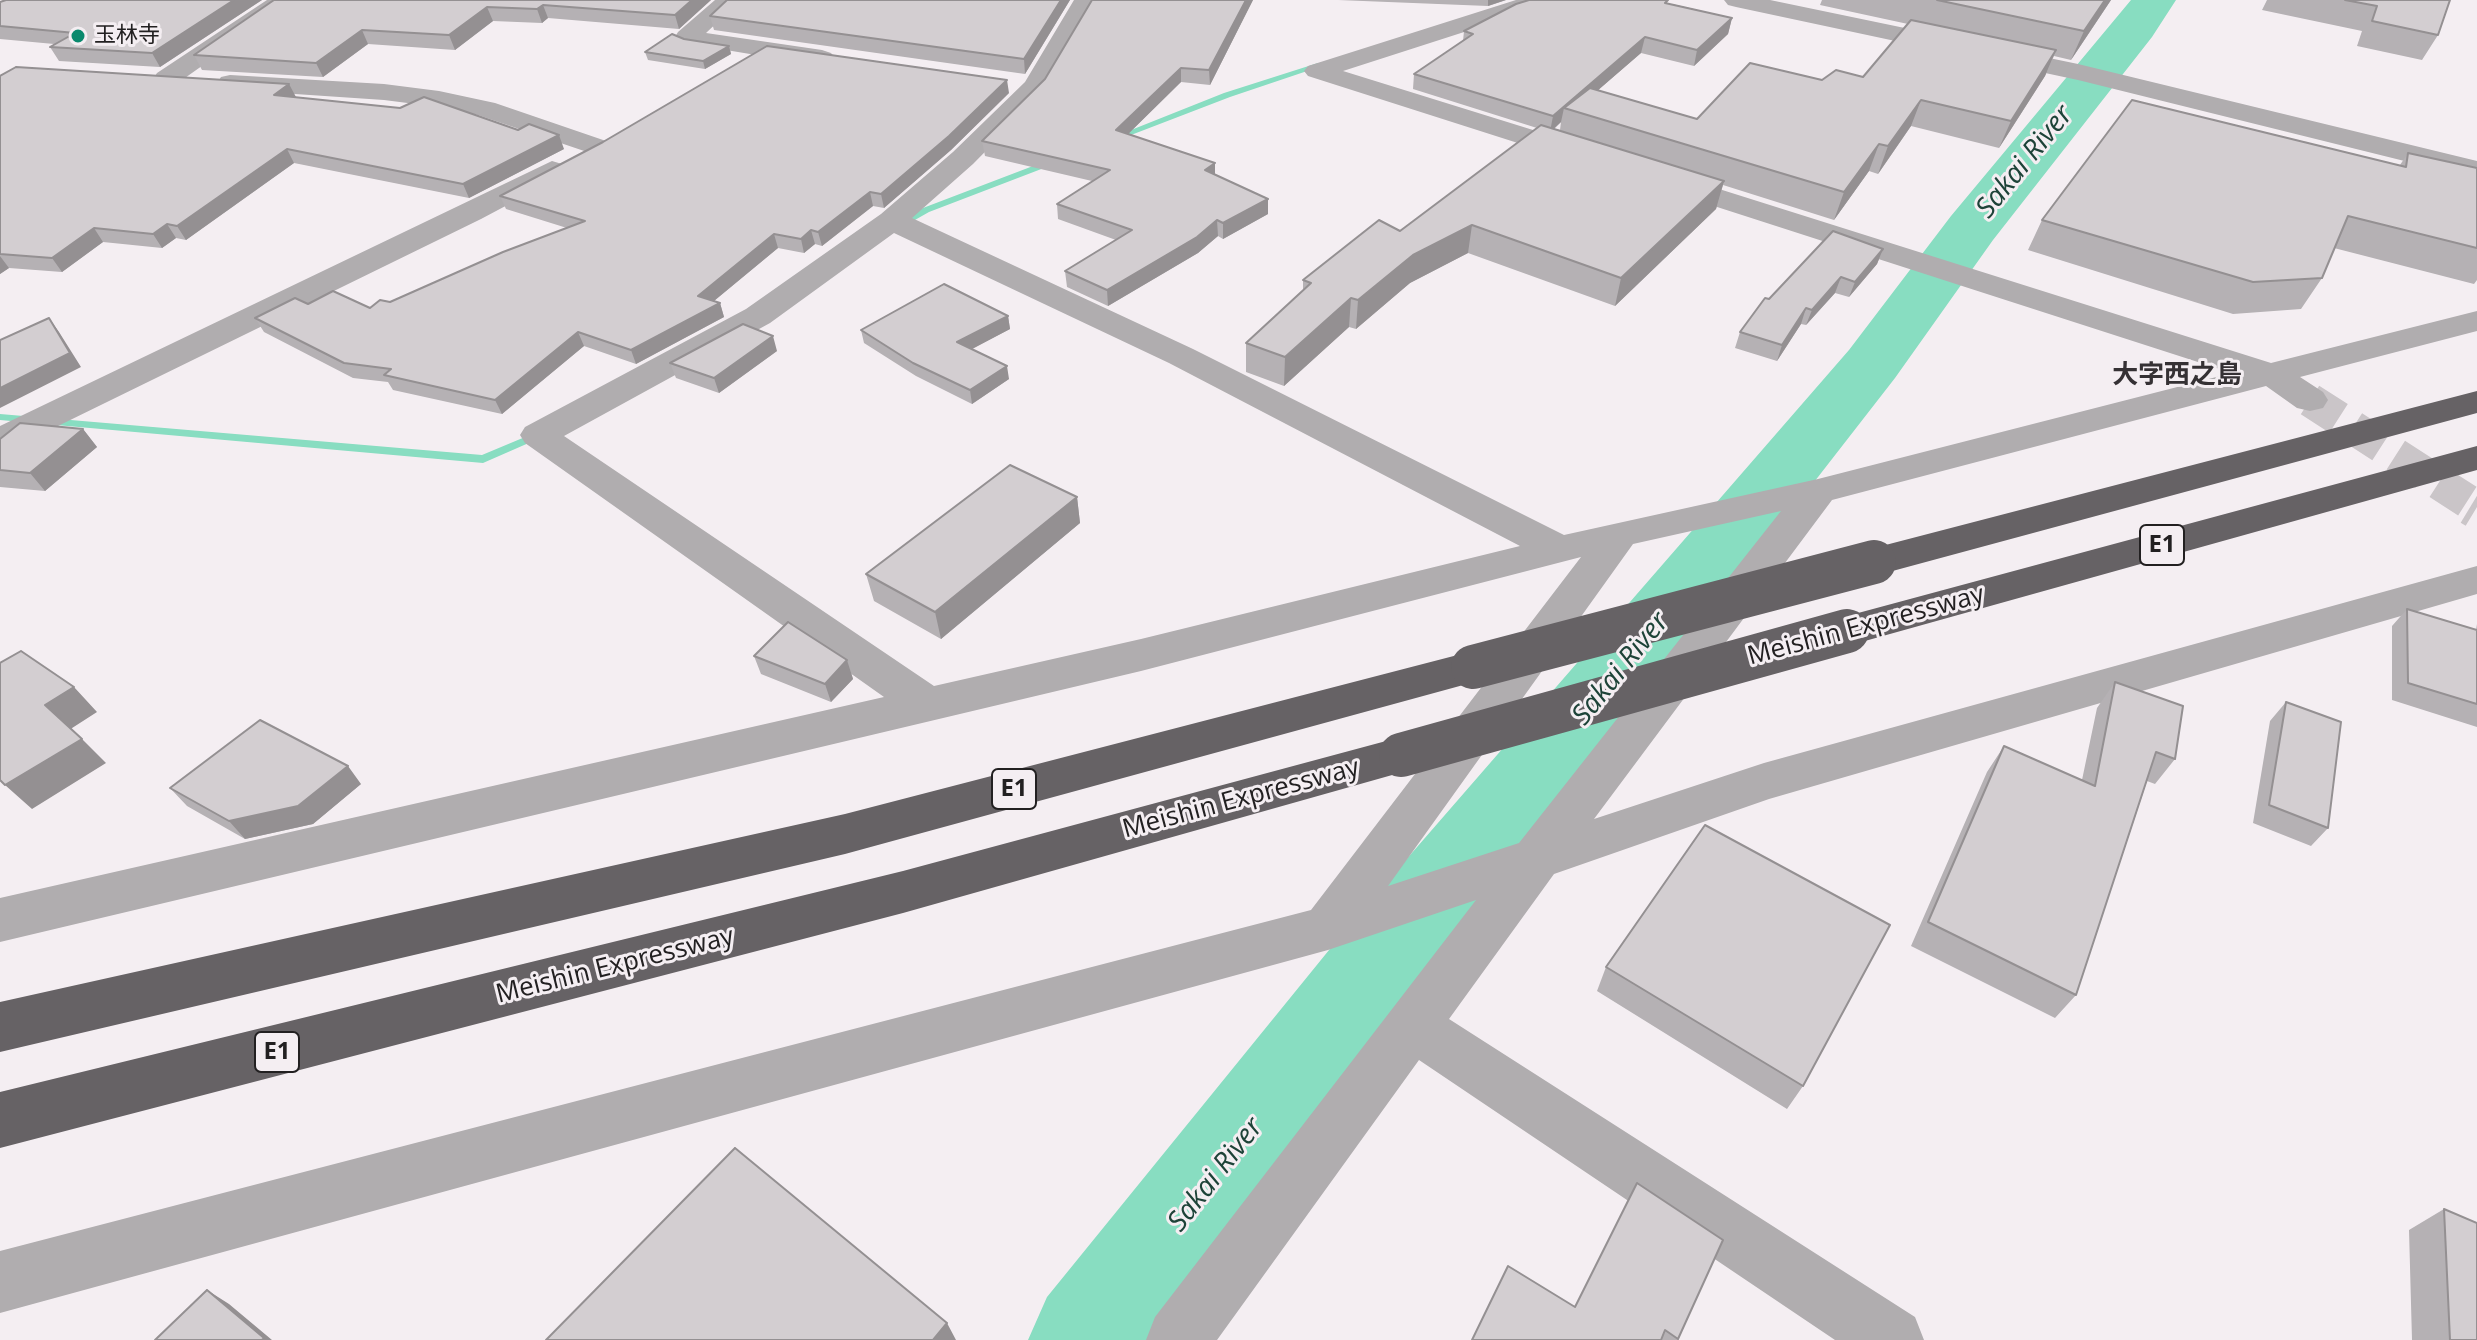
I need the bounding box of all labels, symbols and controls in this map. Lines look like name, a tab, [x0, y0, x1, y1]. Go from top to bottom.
place label: 玉林寺	[94, 23, 160, 49]
marker: 玉林寺	[69, 27, 87, 45]
water label: Sakai River	[1970, 99, 2080, 225]
district label: 大字西之島	[2112, 360, 2242, 392]
road number: E1	[2140, 525, 2184, 565]
street label: Meishin Expressway	[1744, 579, 1988, 673]
water label: Sakai River	[1566, 606, 1676, 732]
street label: Meishin Expressway	[1119, 752, 1363, 846]
road number: E1	[992, 769, 1036, 809]
street label: Meishin Expressway	[493, 921, 737, 1011]
road number: E1	[255, 1032, 299, 1072]
water label: Sakai River	[1161, 1112, 1271, 1238]

